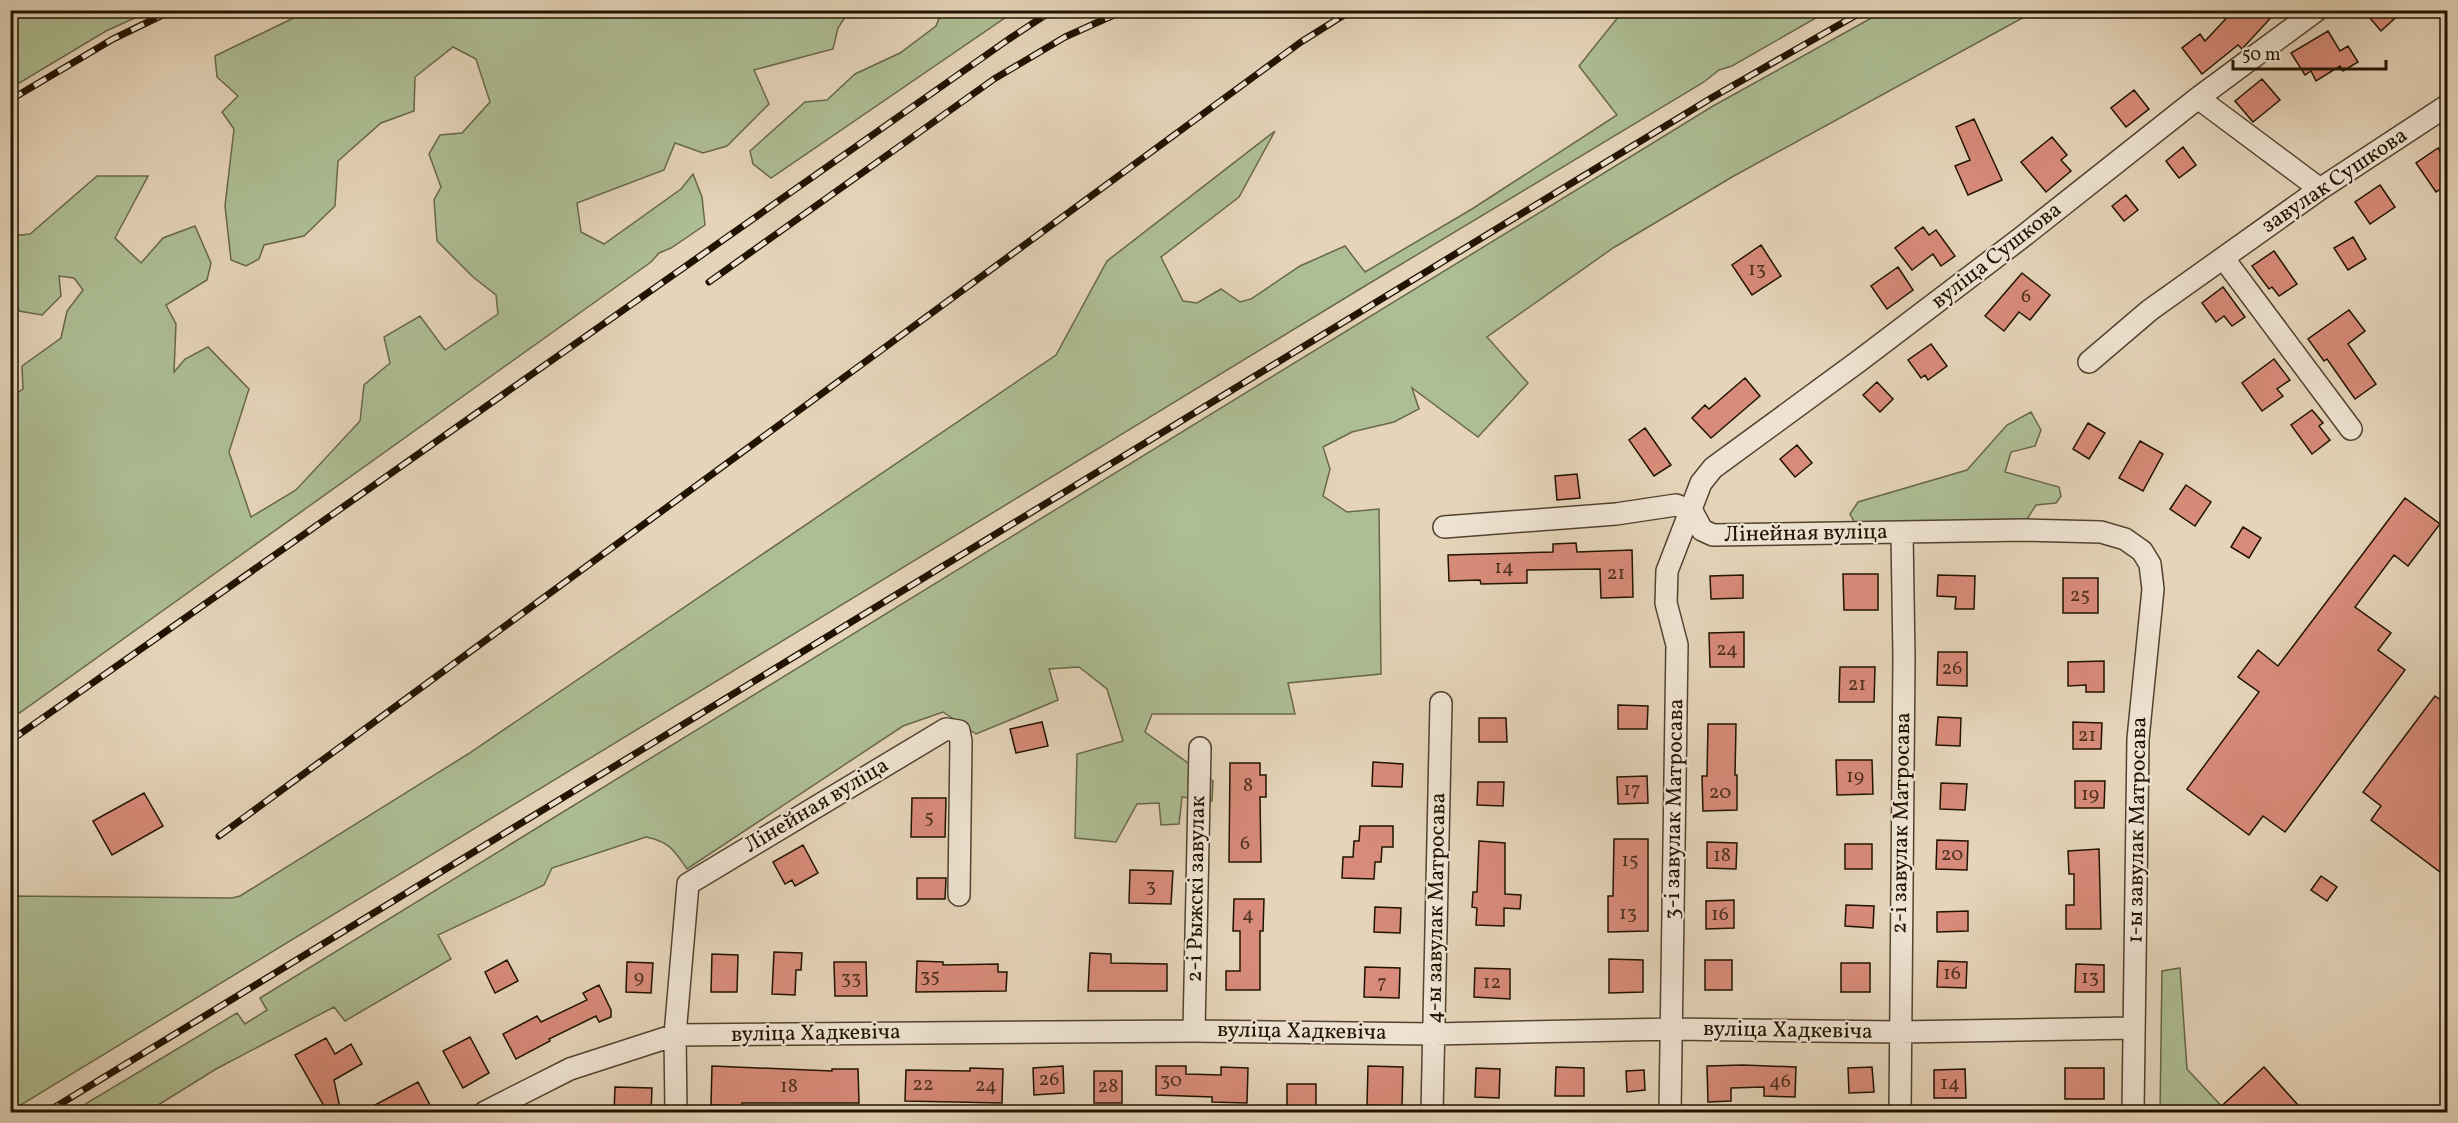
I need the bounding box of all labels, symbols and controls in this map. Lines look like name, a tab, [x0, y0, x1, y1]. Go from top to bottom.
scale bar	[2233, 33, 2386, 71]
text: 50 m	[2242, 43, 2281, 68]
street label: завулак Сушкова	[2256, 121, 2414, 241]
street label: вуліца Сушкова	[1925, 195, 2069, 317]
house number: 13	[1748, 256, 1766, 284]
house number: 6	[2021, 283, 2031, 311]
street label: Лінейная вуліца	[1724, 517, 1888, 551]
house number: 14	[1494, 554, 1514, 582]
house number: 21	[1607, 560, 1625, 588]
house number: 25	[2070, 582, 2090, 610]
house number: 24	[1716, 636, 1738, 664]
house number: 26	[1942, 655, 1962, 683]
house number: 21	[1848, 671, 1866, 699]
street label: 3-і завулак Матросава	[1658, 698, 1692, 920]
street label: 2-і завулак Матросава	[1885, 712, 1919, 934]
street label: 1-ы завулак Матросава	[2121, 716, 2155, 944]
house number: 21	[2078, 722, 2096, 750]
street label: Лінейная вуліца	[739, 751, 895, 861]
house number: 19	[1846, 763, 1864, 791]
house number: 8	[1243, 772, 1253, 800]
house number: 17	[1623, 776, 1641, 804]
house number: 20	[1709, 779, 1731, 807]
house number: 19	[2081, 781, 2099, 809]
street label: 4-ы завулак Матросава	[1419, 792, 1455, 1024]
street label: 2-і Рыжскі завулак	[1180, 795, 1214, 983]
house number: 5	[924, 804, 934, 832]
house number: 6	[1240, 830, 1250, 858]
house number: 20	[1941, 841, 1963, 869]
house number: 18	[1713, 842, 1731, 870]
house number: 15	[1621, 847, 1639, 875]
house number: 3	[1146, 873, 1156, 901]
house number: 13	[1619, 900, 1637, 928]
house number: 4	[1242, 901, 1254, 929]
house number: 16	[1711, 901, 1729, 929]
house number: 16	[1943, 960, 1961, 988]
house number: 35	[920, 963, 940, 991]
house number: 9	[634, 964, 644, 992]
house number: 13	[2081, 964, 2099, 992]
house number: 33	[841, 965, 861, 993]
house number: 7	[1377, 969, 1387, 997]
house number: 12	[1483, 969, 1501, 997]
street label: вуліца Хадкевіча	[1703, 1014, 1873, 1048]
street label: вуліца Хадкевіча	[1217, 1015, 1387, 1049]
street label: вуліца Хадкевіча	[731, 1017, 901, 1051]
house number: 26	[1039, 1066, 1059, 1094]
house number: 30	[1160, 1067, 1182, 1095]
house number: 46	[1769, 1068, 1791, 1096]
house number: 14	[1940, 1070, 1960, 1098]
house number: 22	[912, 1071, 934, 1099]
house number: 24	[975, 1072, 997, 1100]
house number: 18	[780, 1073, 798, 1101]
house number: 28	[1098, 1073, 1118, 1101]

